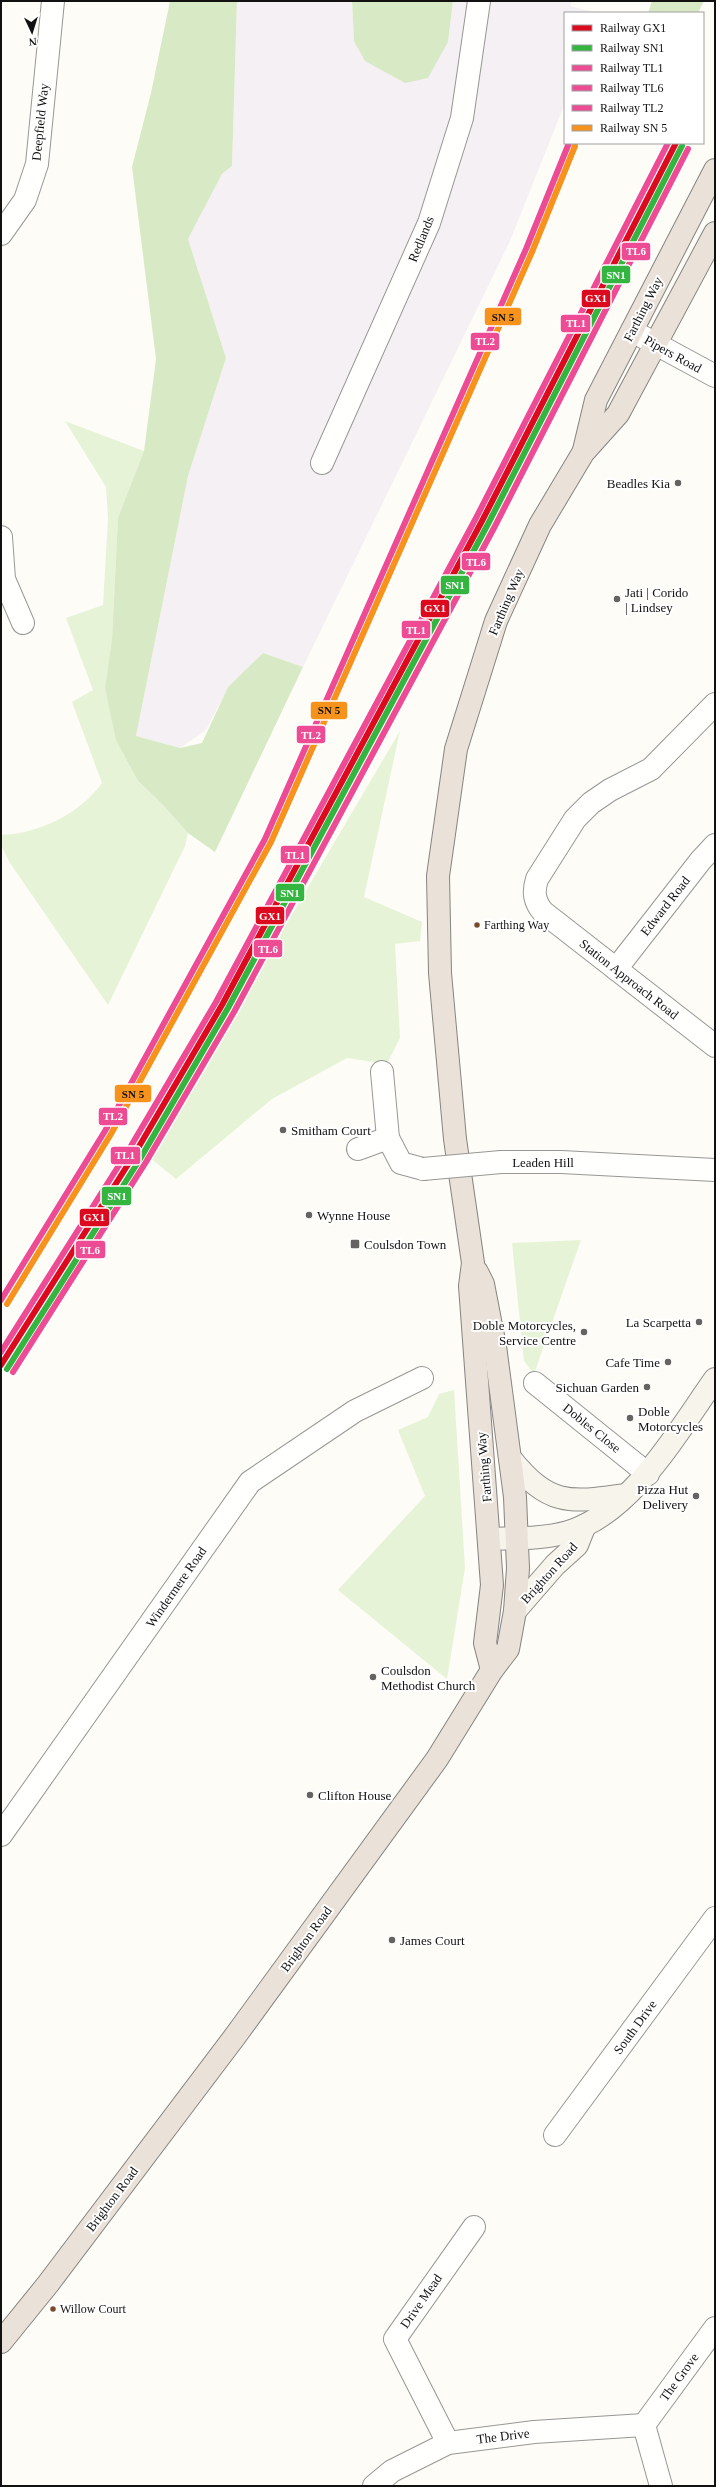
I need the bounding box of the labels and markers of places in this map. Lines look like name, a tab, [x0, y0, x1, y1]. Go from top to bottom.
place label: Beadles Kia	[607, 476, 670, 491]
marker: Beadles Kia	[673, 478, 683, 488]
place label: Jati | Corido | Lindsey	[625, 585, 688, 615]
marker: Jati | Corido | Lindsey	[612, 594, 622, 604]
place label: Farthing Way	[484, 918, 549, 932]
marker: Farthing Way	[472, 920, 482, 930]
place label: Smitham Court	[291, 1123, 371, 1138]
marker: Smitham Court	[278, 1125, 288, 1135]
place label: Wynne House	[317, 1208, 390, 1223]
marker: Wynne House	[304, 1210, 314, 1220]
place label: Coulsdon Town	[364, 1237, 447, 1252]
marker: Coulsdon Town	[349, 1238, 361, 1250]
place label: La Scarpetta	[626, 1315, 691, 1330]
marker: La Scarpetta	[694, 1317, 704, 1327]
place label: Doble Motorcycles, Service Centre	[473, 1318, 576, 1348]
marker: Doble Motorcycles, Service Centre	[579, 1327, 589, 1337]
place label: Cafe Time	[605, 1355, 660, 1370]
marker: Cafe Time	[663, 1357, 673, 1367]
place label: Sichuan Garden	[556, 1380, 639, 1395]
marker: Sichuan Garden	[642, 1382, 652, 1392]
place label: Doble Motorcycles	[638, 1404, 703, 1434]
marker: Doble Motorcycles	[625, 1413, 635, 1423]
place label: Pizza Hut Delivery	[637, 1482, 688, 1512]
marker: Pizza Hut Delivery	[691, 1491, 701, 1501]
place label: Coulsdon Methodist Church	[381, 1663, 476, 1693]
marker: Coulsdon Methodist Church	[368, 1672, 378, 1682]
place label: Clifton House	[318, 1788, 392, 1803]
marker: Clifton House	[305, 1790, 315, 1800]
place label: James Court	[400, 1933, 465, 1948]
marker: James Court	[387, 1935, 397, 1945]
place label: Willow Court	[60, 2302, 127, 2316]
marker: Willow Court	[48, 2304, 58, 2314]

